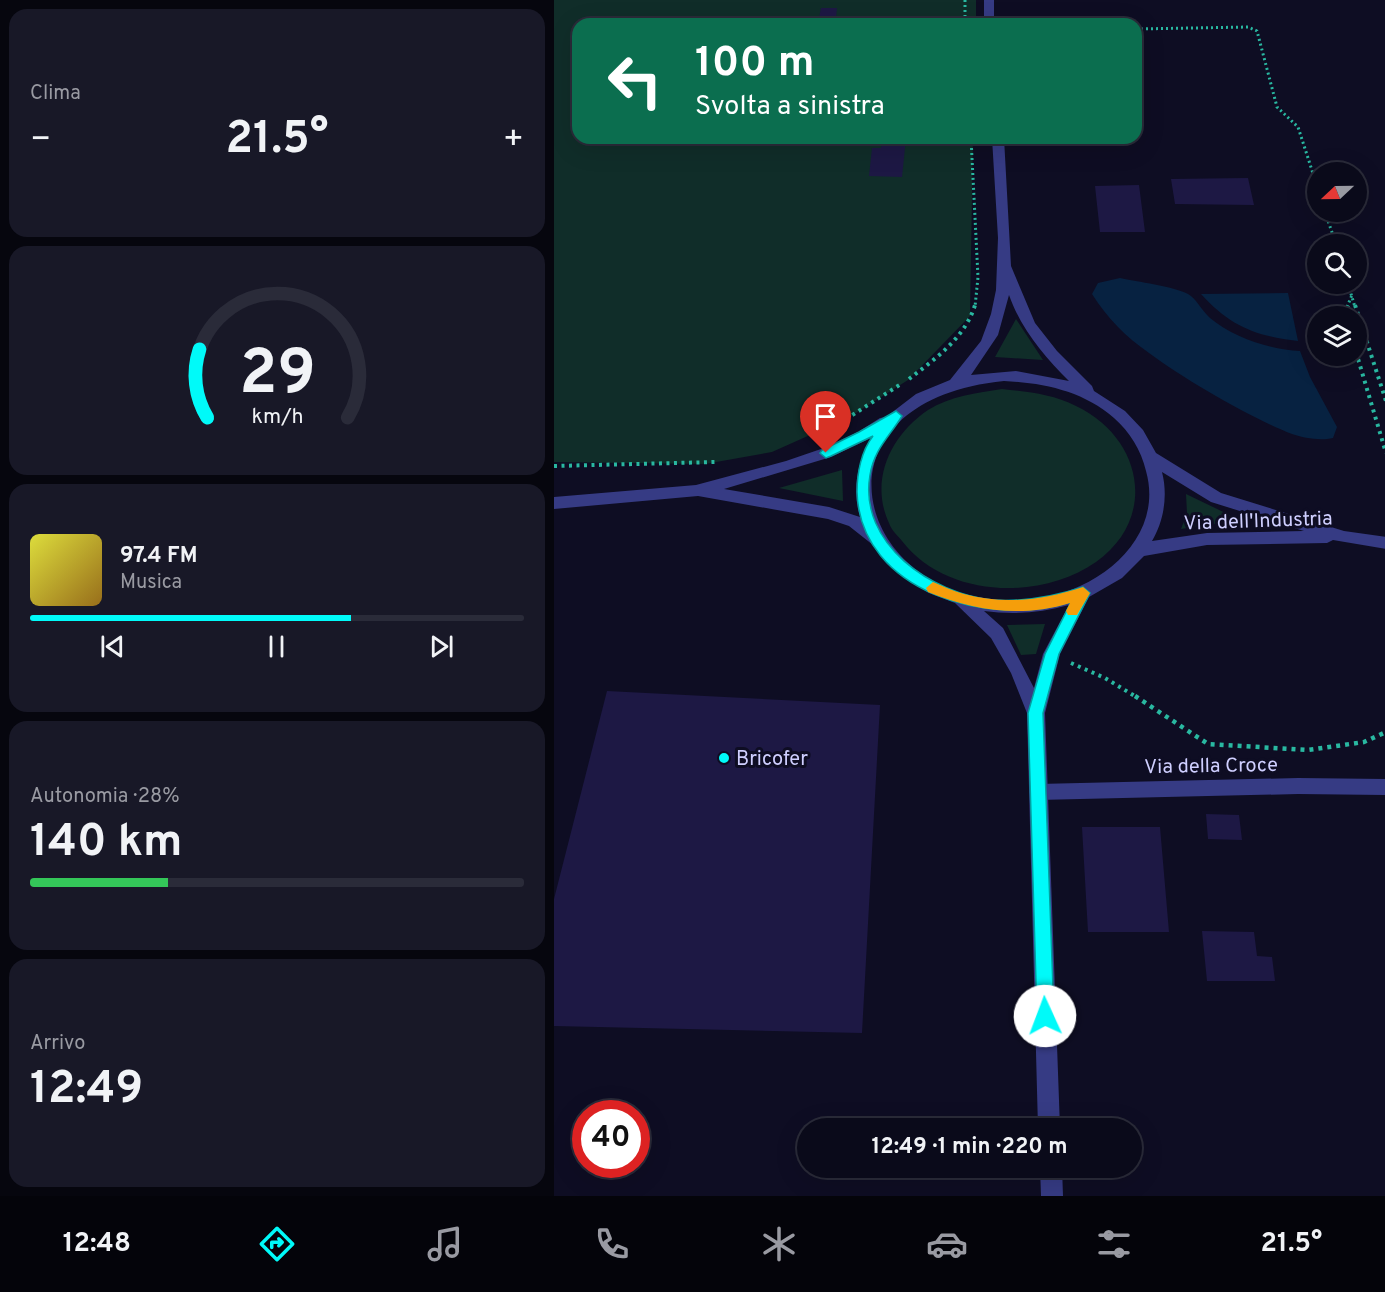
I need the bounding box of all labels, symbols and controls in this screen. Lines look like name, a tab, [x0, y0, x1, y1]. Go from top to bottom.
text: 100 m	[695, 38, 814, 91]
icon: left	[596, 42, 674, 120]
text: Clima	[30, 81, 81, 107]
text: Svolta a sinistra	[695, 90, 885, 124]
text: 21.5°	[226, 112, 328, 169]
text: −	[30, 120, 51, 162]
text: +	[503, 120, 524, 162]
north arrow	[1307, 162, 1367, 222]
map controls	[1307, 162, 1367, 366]
button: search	[1307, 234, 1367, 294]
button: layers	[1307, 306, 1367, 366]
text: 29	[239, 337, 315, 416]
pin	[800, 391, 851, 453]
icon: arrive	[809, 400, 842, 433]
text: km/h	[251, 404, 303, 431]
street label: Via dell'Industria	[1183, 506, 1333, 538]
text: 97.4 FM	[120, 543, 198, 570]
text: Musica	[120, 570, 182, 596]
icon: previous	[96, 630, 129, 663]
icon: pause	[260, 630, 293, 663]
icon: next	[425, 630, 458, 663]
place label: Bricofer	[736, 747, 808, 773]
marker: Bricofer	[717, 751, 731, 765]
street label: Via della Croce	[1144, 753, 1278, 781]
text: Autonomia · 28%	[30, 784, 180, 810]
text: 140 km	[30, 815, 182, 872]
position arrow	[1013, 984, 1077, 1048]
text: Arrivo	[30, 1031, 85, 1057]
text: 12:49	[30, 1062, 143, 1119]
speed limit sign: 40	[572, 1100, 650, 1178]
text: 12:49 · 1 min · 220 m	[871, 1134, 1068, 1161]
icon: directions	[256, 1223, 298, 1265]
icon: music	[424, 1223, 466, 1265]
icon: phone	[591, 1223, 633, 1265]
icon: climate	[758, 1223, 800, 1265]
icon: car	[926, 1223, 968, 1265]
icon: filters	[1093, 1223, 1135, 1265]
text: 12:48	[63, 1227, 131, 1261]
text: 21.5°	[1261, 1227, 1322, 1261]

